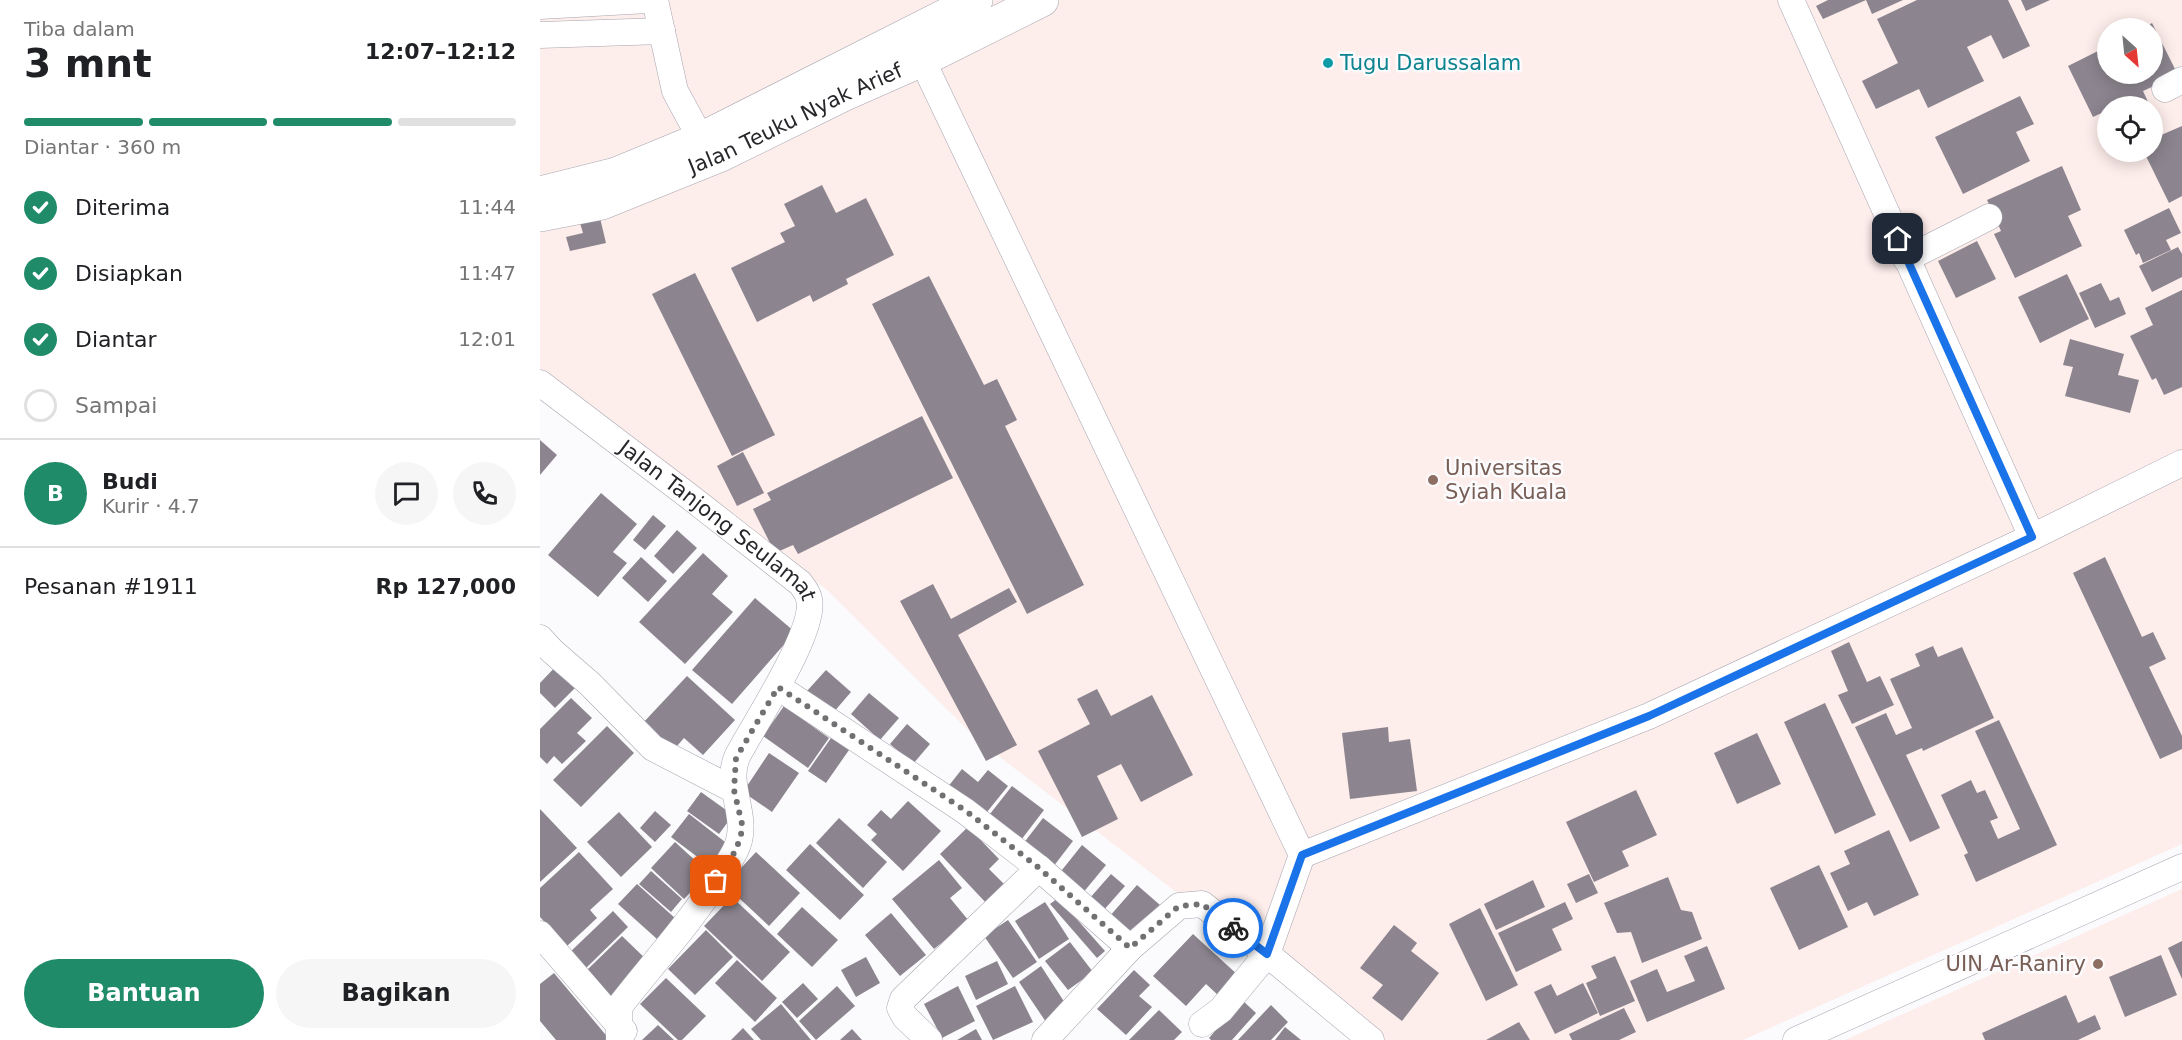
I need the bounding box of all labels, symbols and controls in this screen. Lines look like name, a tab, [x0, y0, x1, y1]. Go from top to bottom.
text: Tiba dalam	[24, 17, 135, 41]
north arrow	[2097, 18, 2163, 84]
map controls	[2097, 18, 2163, 162]
text: 12:07–12:12	[365, 39, 516, 64]
text: 3 mnt	[24, 41, 152, 86]
place label: Tugu Darussalam	[1339, 51, 1521, 75]
marker: Tugu Darussalam	[1321, 56, 1335, 70]
street label: Jalan Teuku Nyak Arief	[683, 58, 906, 180]
button: locate	[2097, 96, 2163, 162]
text: Diantar · 360 m	[24, 135, 181, 159]
icon: check	[24, 191, 57, 224]
text: Diterima	[75, 195, 170, 220]
text: 11:44	[458, 195, 516, 219]
pin	[1872, 213, 1923, 264]
icon: home	[1881, 222, 1914, 255]
icon: check	[24, 257, 57, 290]
text: Disiapkan	[75, 261, 183, 286]
text: 11:47	[458, 261, 516, 285]
icon: check	[24, 323, 57, 356]
text: Diantar	[75, 327, 157, 352]
text: 12:01	[458, 327, 516, 351]
text: Sampai	[75, 393, 157, 418]
street label: Jalan Tanjong Seulamat	[613, 434, 821, 604]
place label: Universitas Syiah Kuala	[1445, 456, 1567, 504]
button: chat	[375, 462, 438, 525]
button: phone	[453, 462, 516, 525]
text: Budi	[102, 469, 158, 494]
marker: Universitas Syiah Kuala	[1426, 473, 1440, 487]
text: B	[47, 481, 64, 506]
text: Kurir · 4.7	[102, 494, 200, 518]
text: Pesanan #1911	[24, 574, 198, 599]
text: Rp 127,000	[375, 574, 516, 599]
pin	[690, 855, 741, 906]
icon: bag	[699, 864, 732, 897]
courier	[1203, 898, 1263, 958]
icon: bike	[1217, 912, 1250, 945]
place label: UIN Ar-Raniry	[1946, 952, 2086, 976]
marker: UIN Ar-Raniry	[2091, 957, 2105, 971]
button: Bantuan	[24, 959, 264, 1028]
button: Bagikan	[276, 959, 516, 1028]

